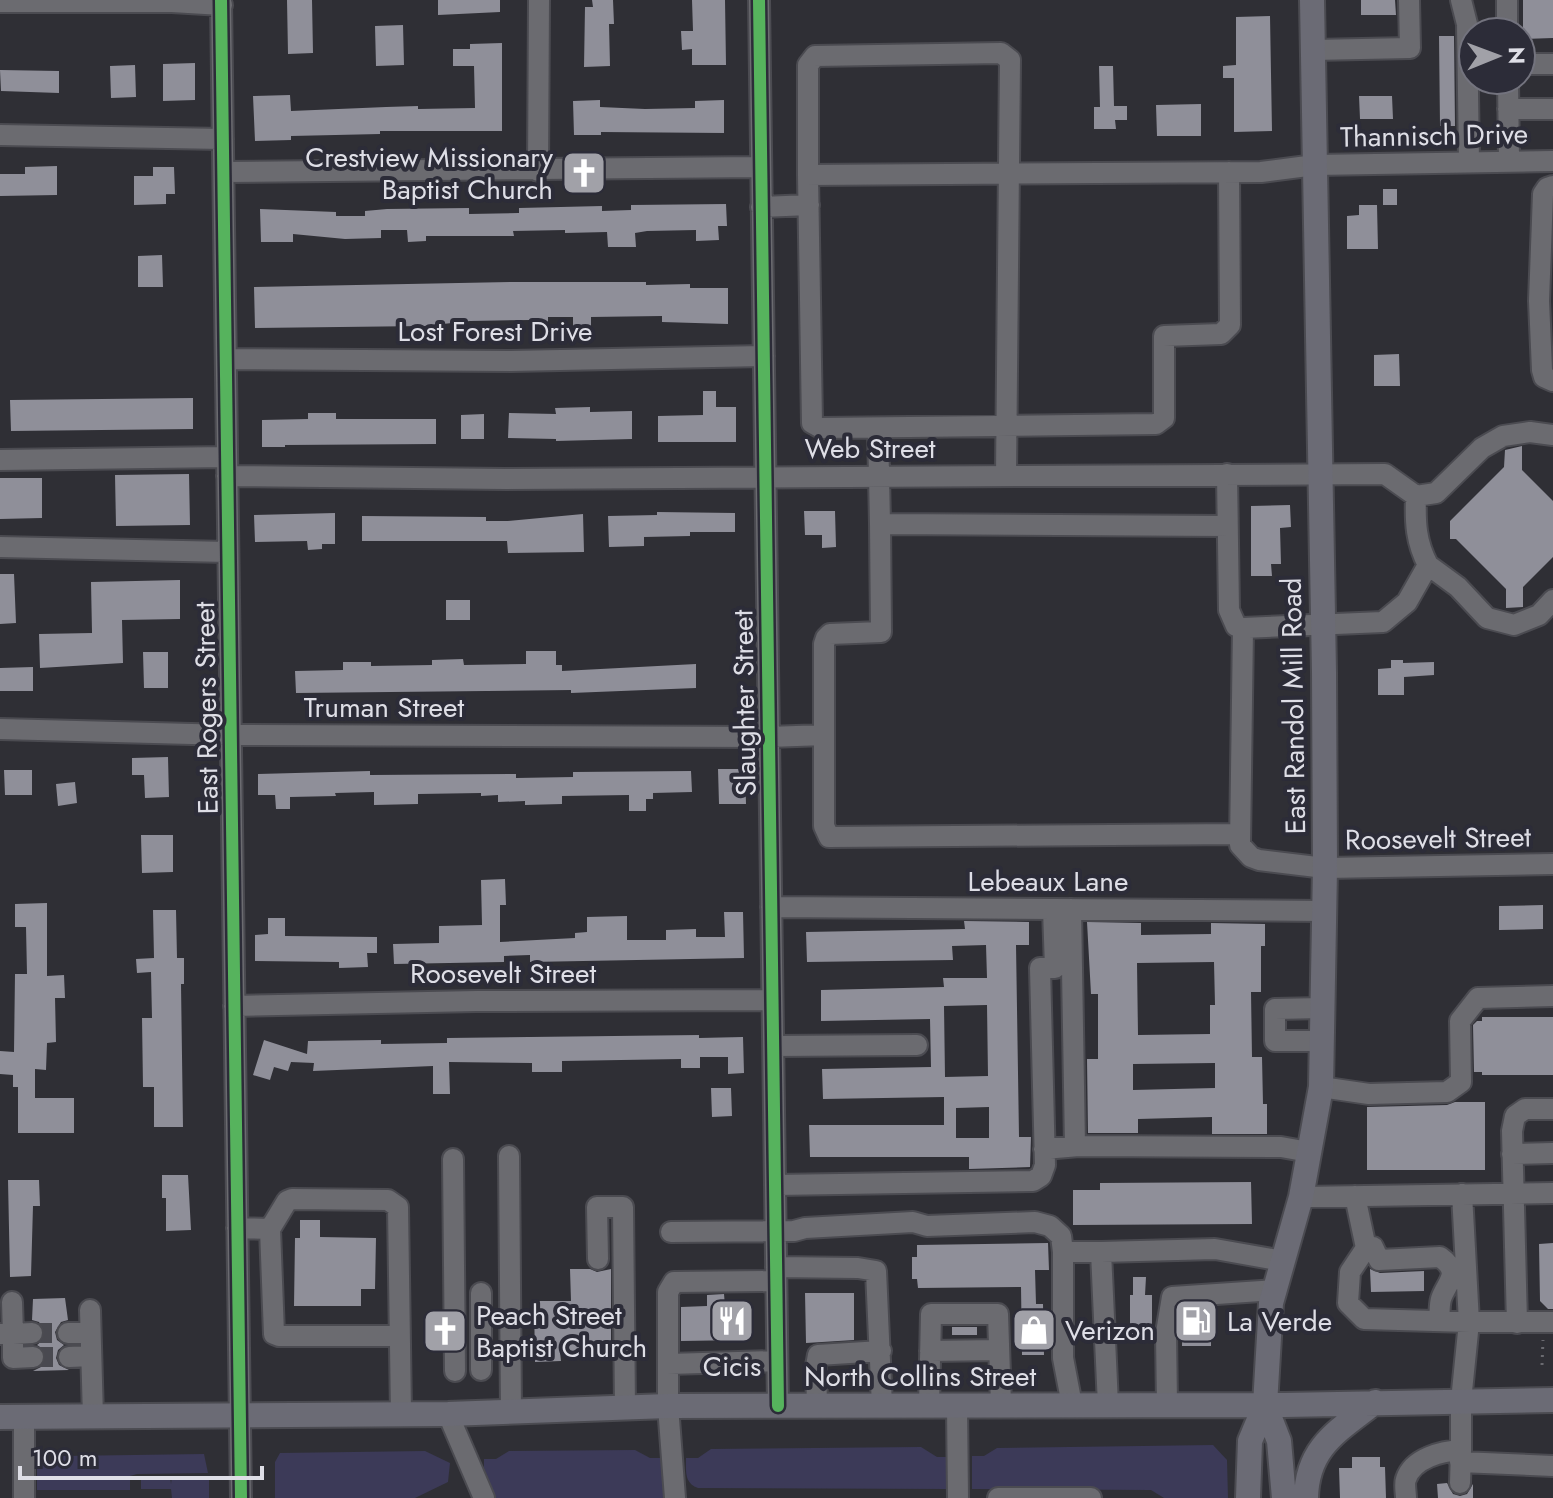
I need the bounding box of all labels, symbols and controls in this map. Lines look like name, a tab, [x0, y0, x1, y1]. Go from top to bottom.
north arrow	[1457, 16, 1537, 96]
text: N	[1501, 47, 1533, 65]
street label: Thannisch Drive	[1340, 113, 1528, 158]
place label: Crestview Missionary Baptist Church	[305, 137, 554, 210]
church icon: Crestview Missionary Baptist Church	[560, 149, 608, 197]
street label: Lost Forest Drive	[398, 311, 593, 352]
street label: Web Street	[804, 428, 936, 469]
street label: East Randol Mill Road	[1271, 577, 1316, 835]
street label: East Rogers Street	[184, 601, 229, 815]
street label: Slaughter Street	[722, 609, 767, 797]
street label: Truman Street	[304, 687, 464, 728]
street label: Roosevelt Street	[1345, 816, 1532, 861]
street label: Lebeaux Lane	[968, 861, 1128, 902]
street label: Roosevelt Street	[410, 953, 596, 994]
place label: Peach Street Baptist Church	[476, 1295, 647, 1368]
restaurant icon: Cicis	[708, 1297, 756, 1345]
fuel station icon: La Verde	[1172, 1297, 1220, 1345]
place label: La Verde	[1227, 1301, 1332, 1342]
shop icon: Verizon	[1010, 1306, 1058, 1354]
church icon: Peach Street Baptist Church	[421, 1307, 469, 1355]
place label: Verizon	[1065, 1310, 1155, 1351]
place label: Cicis	[703, 1346, 761, 1387]
street label: North Collins Street	[804, 1356, 1036, 1397]
scale bar	[20, 1430, 262, 1480]
text: 100 m	[32, 1440, 98, 1475]

